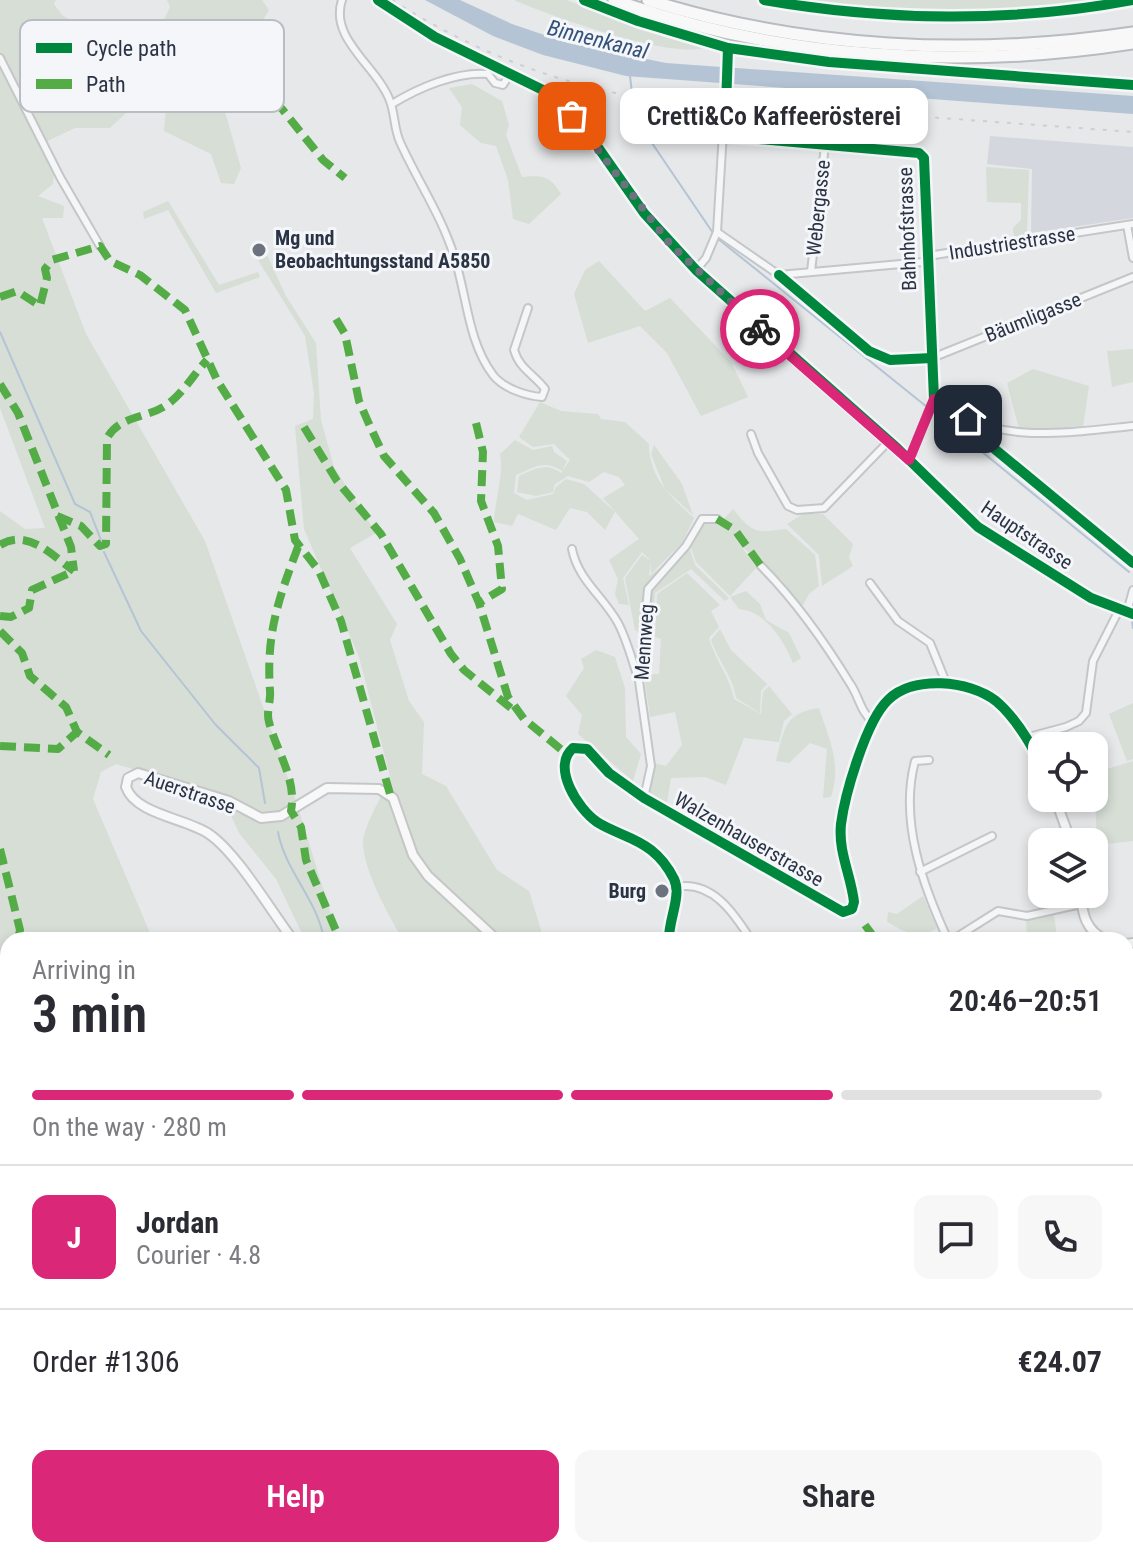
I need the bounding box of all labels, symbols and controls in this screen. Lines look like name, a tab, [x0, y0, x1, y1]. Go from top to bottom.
water label: Binnenkanal	[545, 15, 652, 64]
legend	[20, 20, 284, 112]
text: Cycle path	[86, 36, 177, 61]
text: Path	[86, 72, 126, 97]
pin	[538, 82, 606, 150]
callout: Cretti&Co Kaffeerösterei	[620, 88, 928, 144]
icon: bag	[550, 94, 594, 138]
text: Cretti&Co Kaffeerösterei	[647, 101, 901, 131]
street label: Webergasse	[801, 159, 835, 257]
street label: Bahnhofstrasse	[893, 167, 921, 291]
street label: Industriestrasse	[947, 221, 1077, 265]
place label: Mg und Beobachtungsstand A5850	[275, 226, 490, 273]
marker: Mg und Beobachtungsstand A5850	[250, 241, 268, 259]
street label: Bäumligasse	[981, 287, 1085, 347]
courier	[720, 289, 800, 369]
icon: bike	[738, 307, 782, 351]
pin	[934, 385, 1002, 453]
icon: home	[946, 397, 990, 441]
street label: Hauptstrasse	[977, 496, 1077, 574]
street label: Mennweg	[629, 603, 659, 681]
map controls	[1028, 732, 1108, 908]
button: locate	[1028, 732, 1108, 812]
street label: Auerstrasse	[141, 765, 239, 819]
street label: Walzenhauserstrasse	[670, 787, 828, 891]
button: layers	[1028, 828, 1108, 908]
place label: Burg	[608, 879, 646, 903]
marker: Burg	[653, 882, 671, 900]
text: Arriving in	[32, 955, 136, 985]
text: 20:46–20:51	[949, 983, 1102, 1018]
text: 3 min	[32, 984, 147, 1045]
text: On the way · 280 m	[32, 1112, 227, 1142]
button: chat	[914, 1195, 998, 1279]
button: phone	[1018, 1195, 1102, 1279]
text: Jordan	[136, 1205, 219, 1240]
text: J	[67, 1220, 81, 1255]
text: Courier · 4.8	[136, 1240, 261, 1270]
text: Order #1306	[32, 1344, 180, 1379]
text: €24.07	[1017, 1344, 1102, 1379]
button: Help	[32, 1450, 559, 1542]
button: Share	[575, 1450, 1102, 1542]

